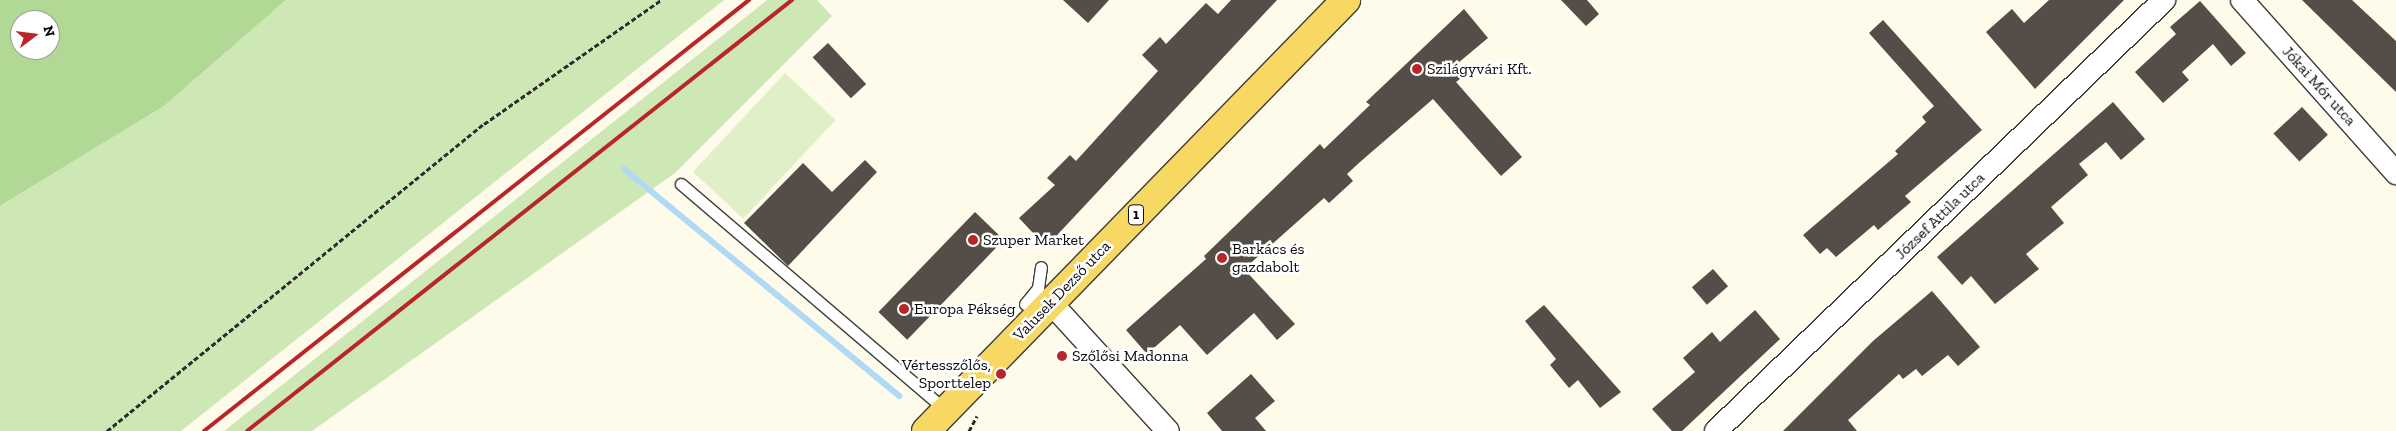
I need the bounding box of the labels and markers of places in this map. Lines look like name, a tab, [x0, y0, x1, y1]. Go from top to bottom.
place label: Szilágyvári Kft.	[1427, 59, 1532, 79]
marker: Szilágyvári Kft.	[1411, 63, 1423, 75]
place label: Szuper Market	[983, 230, 1084, 250]
marker: Szuper Market	[967, 234, 979, 246]
place label: Barkács és gazdabolt	[1232, 239, 1305, 277]
marker: Barkács és gazdabolt	[1216, 252, 1228, 264]
place label: Europa Pékség	[914, 299, 1015, 319]
marker: Europa Pékség	[898, 303, 910, 315]
place label: Szőlősi Madonna	[1072, 346, 1188, 366]
marker: Szőlősi Madonna	[1056, 350, 1068, 362]
place label: Vértesszőlős, Sporttelep	[902, 355, 991, 393]
marker: Vértesszőlős, Sporttelep	[995, 368, 1007, 380]

